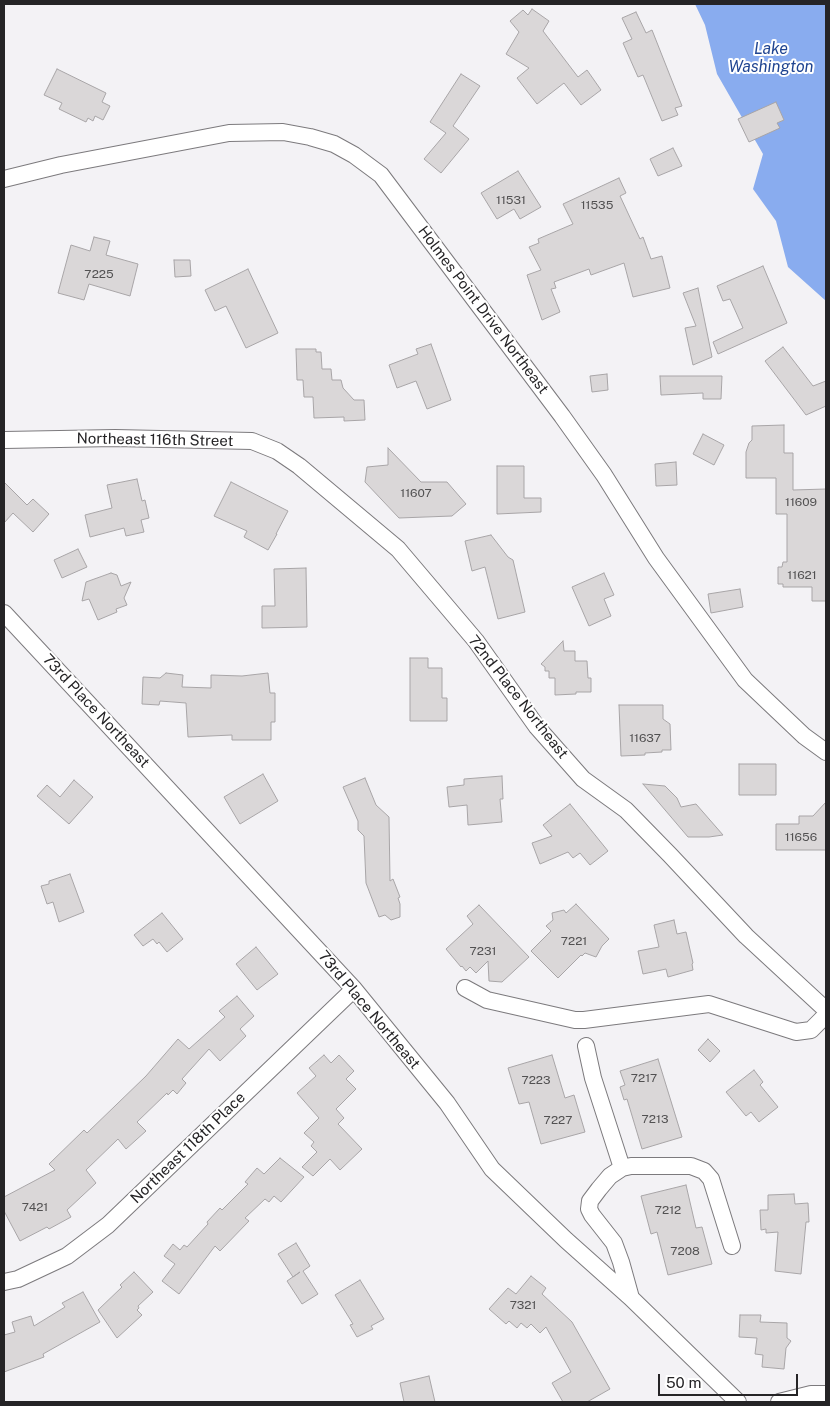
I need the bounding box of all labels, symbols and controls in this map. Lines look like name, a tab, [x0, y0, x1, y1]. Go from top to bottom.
water label: Lake Washington	[729, 39, 813, 77]
house number: 11531	[496, 193, 526, 207]
house number: 11535	[581, 198, 613, 212]
street label: Holmes Point Drive Northeast	[414, 222, 552, 398]
house number: 7225	[84, 267, 114, 281]
street label: Northeast 116th Street	[76, 430, 234, 450]
house number: 11607	[400, 486, 432, 500]
house number: 11609	[785, 495, 817, 509]
house number: 11621	[787, 568, 817, 582]
street label: 72nd Place Northeast	[464, 632, 572, 762]
street label: 73rd Place Northeast	[39, 650, 153, 772]
house number: 11637	[629, 731, 661, 745]
house number: 11656	[785, 830, 817, 844]
house number: 7221	[561, 934, 587, 948]
house number: 7231	[470, 944, 496, 958]
street label: 73rd Place Northeast	[314, 947, 424, 1073]
house number: 7217	[631, 1071, 657, 1085]
house number: 7223	[521, 1073, 551, 1087]
street label: Northeast 118th Place	[127, 1089, 249, 1207]
house number: 7213	[642, 1112, 668, 1126]
house number: 7227	[544, 1113, 572, 1127]
house number: 7421	[22, 1200, 48, 1214]
house number: 7212	[655, 1203, 681, 1217]
house number: 7208	[670, 1244, 700, 1258]
house number: 7321	[510, 1298, 536, 1312]
scale bar	[660, 1364, 800, 1396]
text: 50 m	[666, 1374, 701, 1391]

